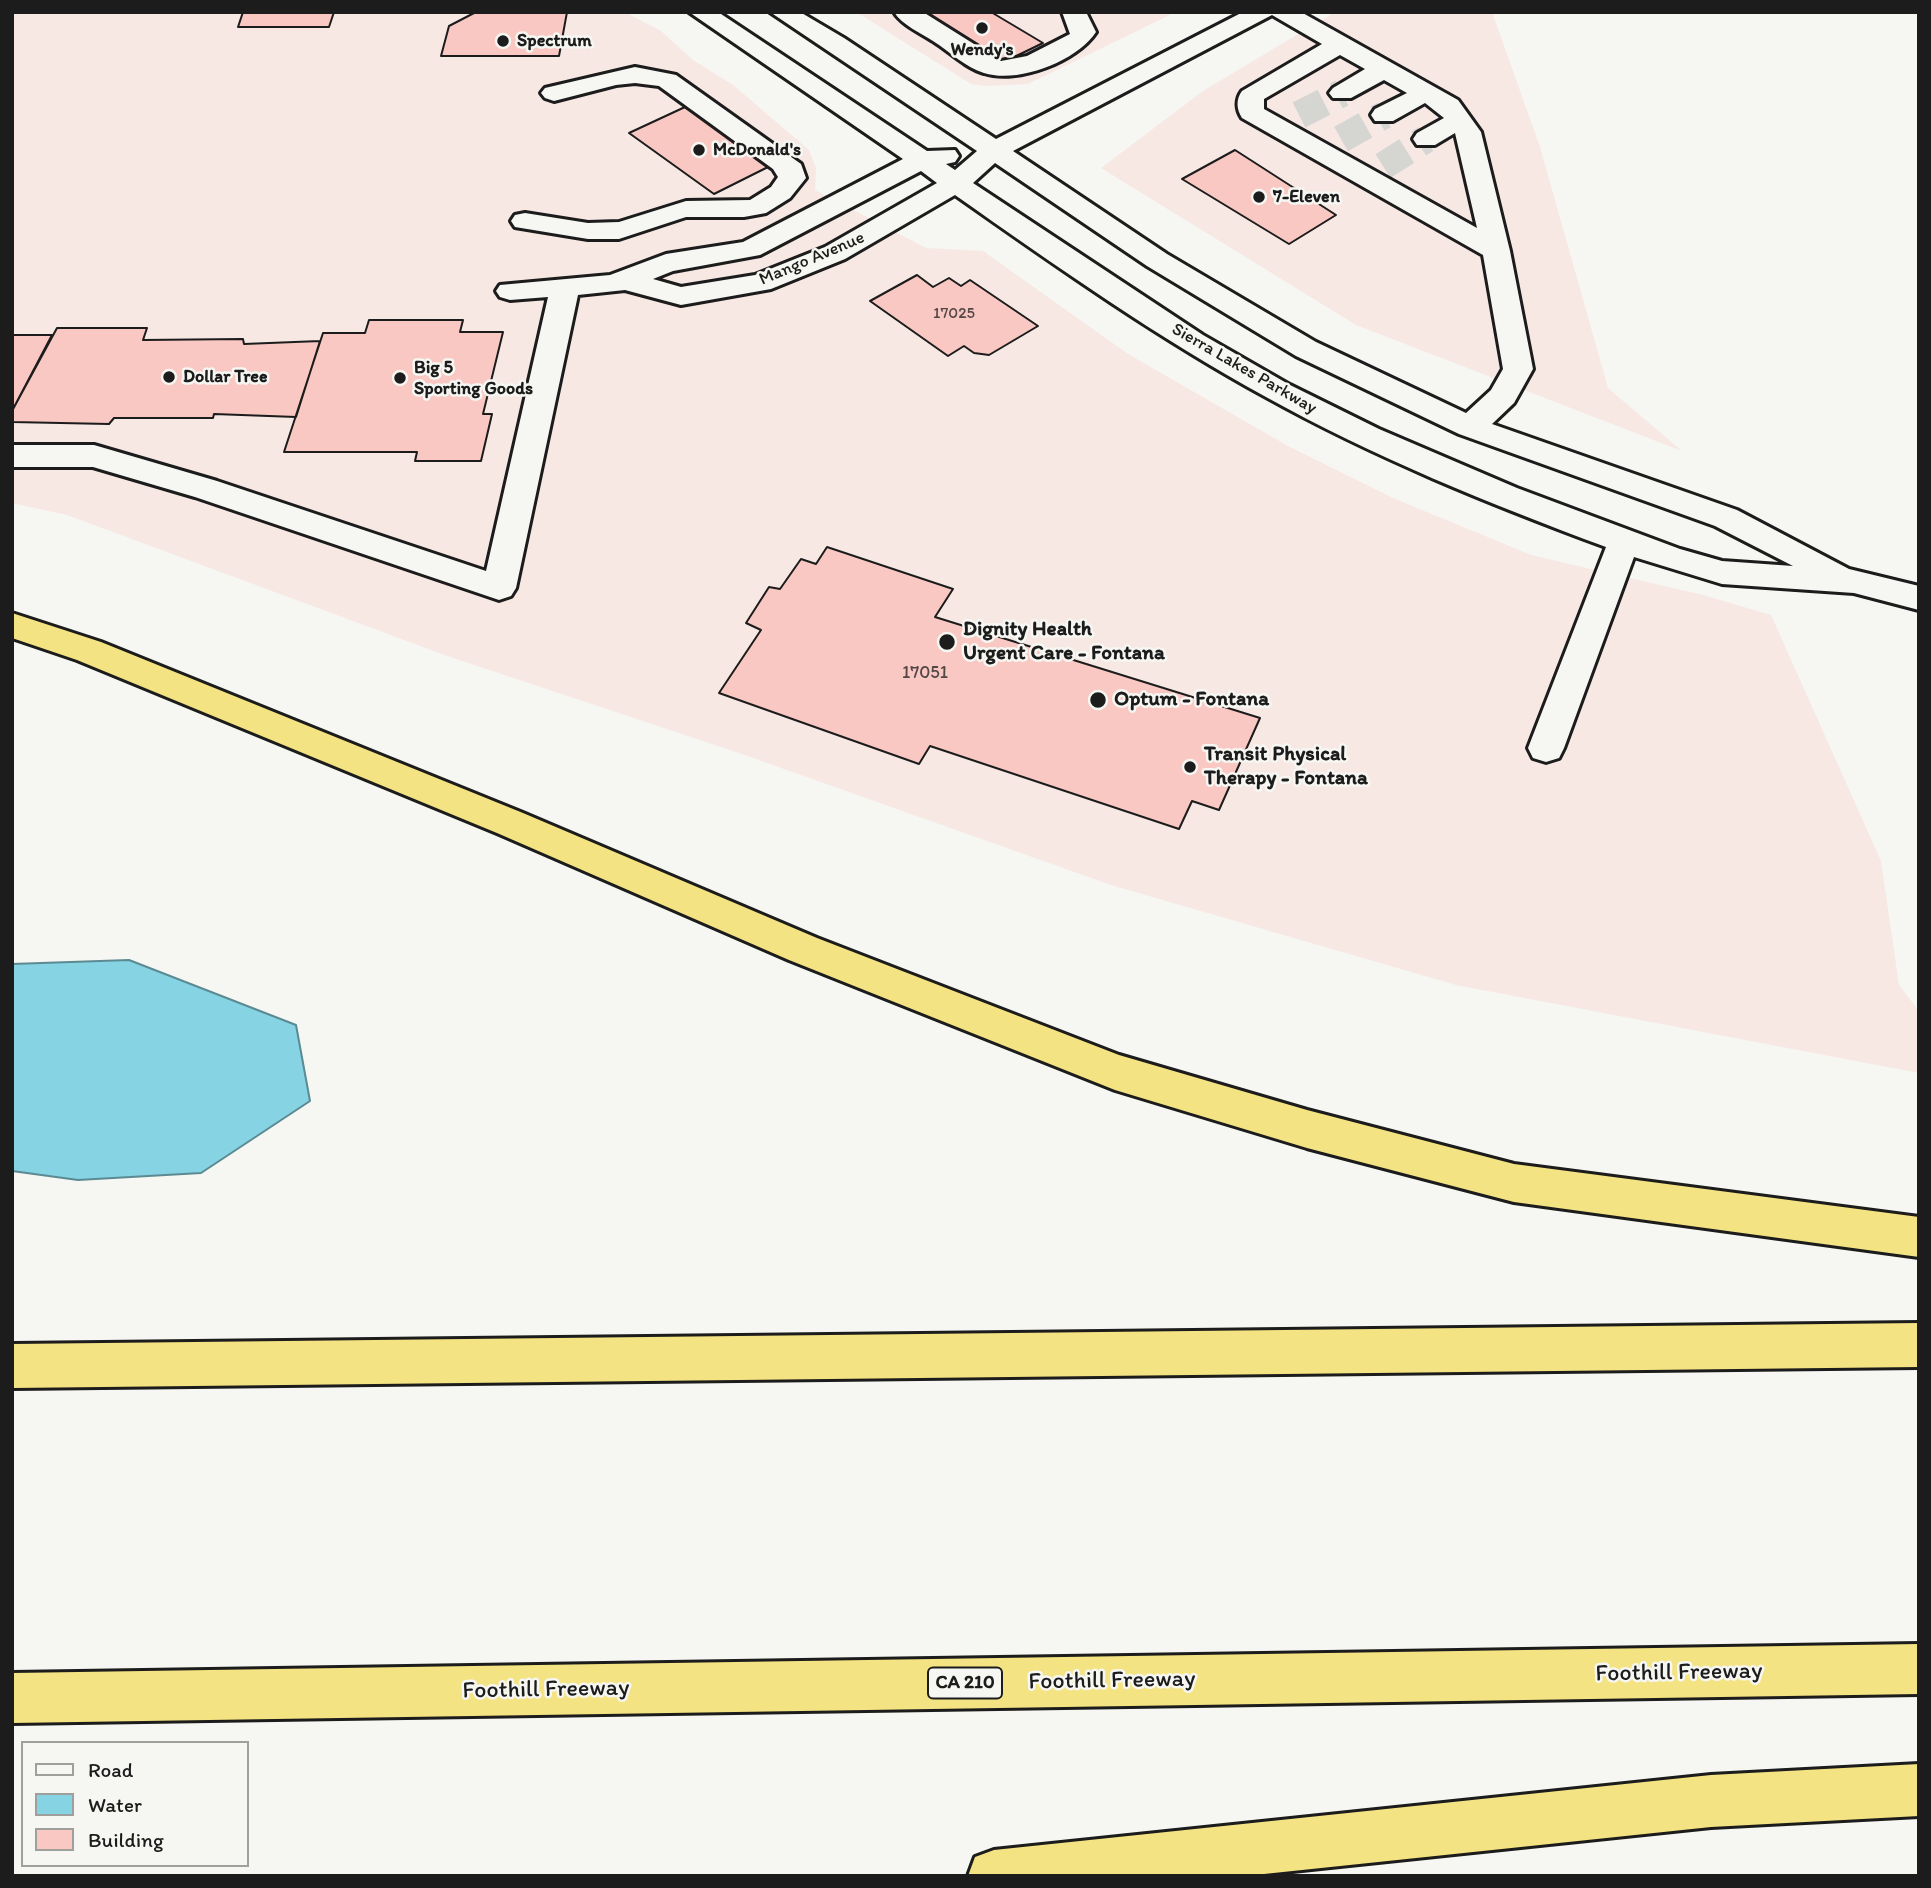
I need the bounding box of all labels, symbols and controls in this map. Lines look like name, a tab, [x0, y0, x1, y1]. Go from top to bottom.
marker: Wendy's	[974, 20, 990, 36]
place label: Spectrum	[517, 30, 592, 52]
marker: Spectrum	[495, 33, 511, 49]
place label: Wendy's	[950, 39, 1014, 61]
place label: McDonald's	[713, 139, 801, 161]
marker: McDonald's	[691, 142, 707, 158]
place label: 7-Eleven	[1273, 186, 1340, 208]
marker: 7-Eleven	[1251, 189, 1267, 205]
street label: Mango Avenue	[756, 227, 868, 291]
house number: 17025	[933, 304, 975, 324]
street label: Sierra Lakes Parkway	[1168, 319, 1320, 419]
place label: Big 5 Sporting Goods	[414, 357, 533, 400]
place label: Dollar Tree	[183, 366, 267, 388]
marker: Dollar Tree	[161, 369, 177, 385]
marker: Big 5 Sporting Goods	[392, 370, 408, 386]
place label: Dignity Health Urgent Care - Fontana	[963, 617, 1165, 667]
marker: Dignity Health Urgent Care - Fontana	[937, 632, 957, 652]
house number: 17051	[902, 662, 948, 684]
place label: Optum - Fontana	[1114, 687, 1269, 713]
marker: Optum - Fontana	[1088, 690, 1108, 710]
place label: Transit Physical Therapy - Fontana	[1204, 742, 1368, 792]
marker: Transit Physical Therapy - Fontana	[1182, 759, 1198, 775]
street label: Foothill Freeway	[1595, 1657, 1763, 1689]
street label: Foothill Freeway	[1028, 1665, 1196, 1697]
road number: CA 210	[928, 1667, 1002, 1698]
street label: Foothill Freeway	[462, 1674, 630, 1706]
legend	[21, 1741, 248, 1867]
text: Road	[88, 1757, 133, 1782]
text: Water	[88, 1792, 142, 1817]
text: Building	[88, 1827, 164, 1852]

